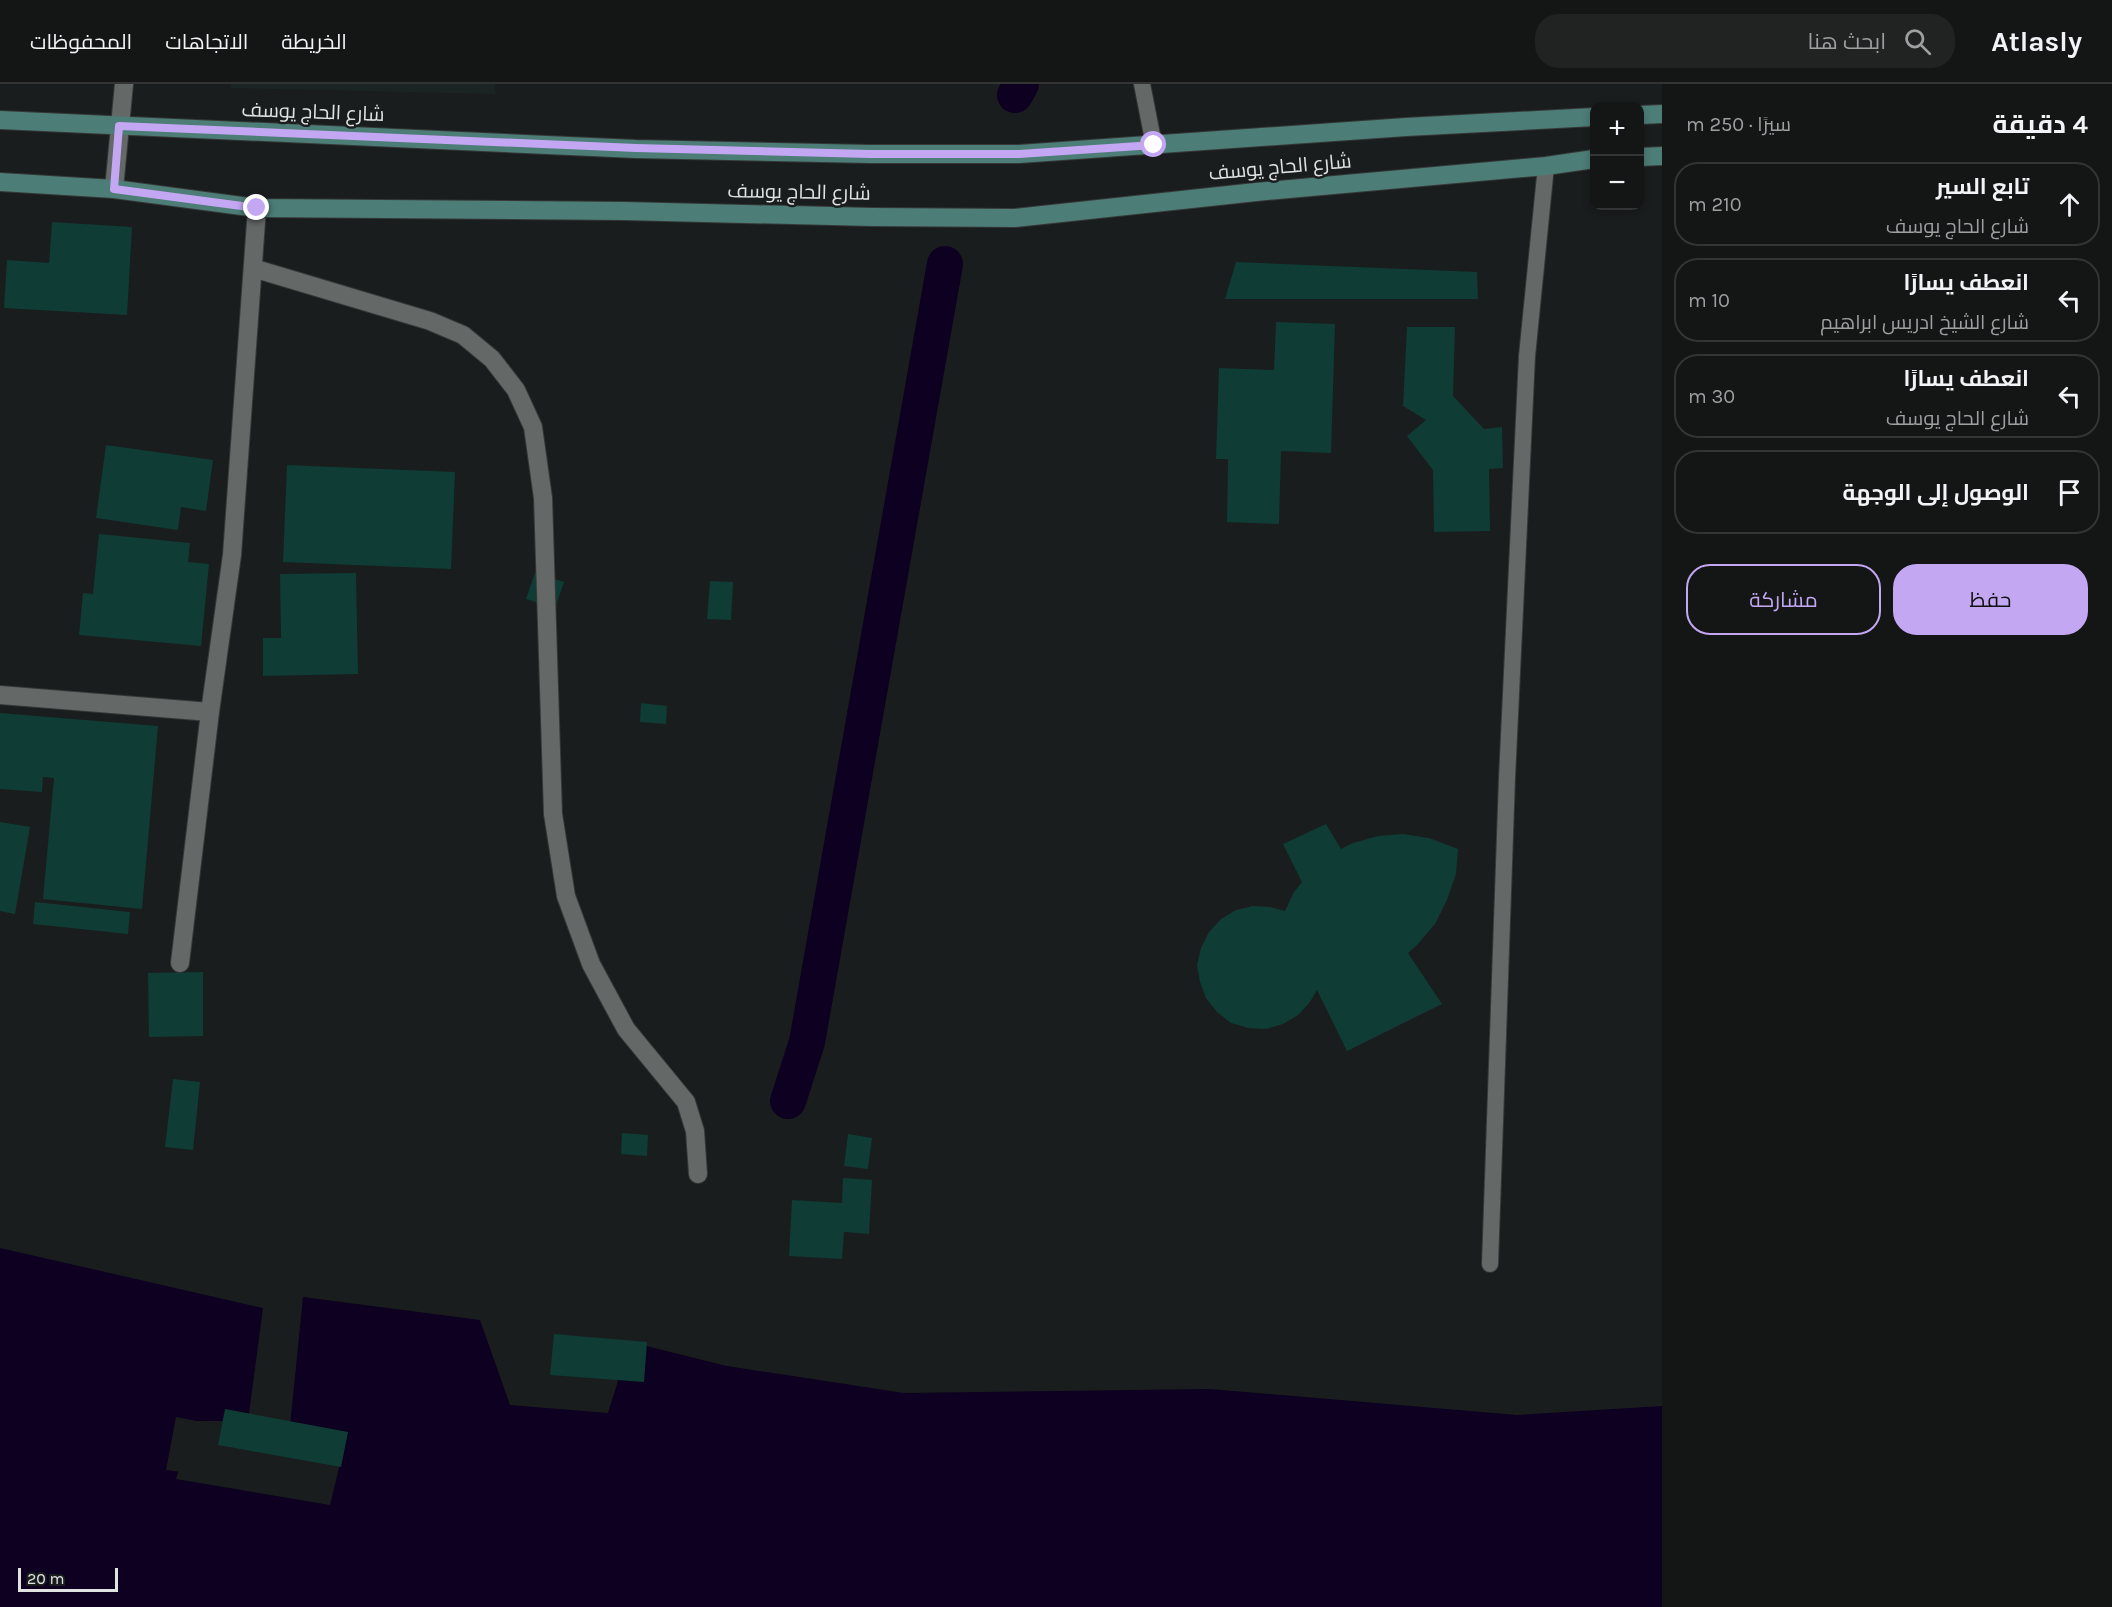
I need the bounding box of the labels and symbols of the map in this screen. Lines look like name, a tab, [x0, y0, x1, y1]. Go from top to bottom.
street label: شارع الحاج يوسف	[241, 98, 385, 128]
route start	[1140, 131, 1166, 157]
street label: شارع الحاج يوسف	[1208, 149, 1353, 187]
street label: شارع الحاج يوسف	[727, 179, 871, 207]
route end	[243, 194, 269, 220]
scale bar	[18, 1565, 118, 1592]

